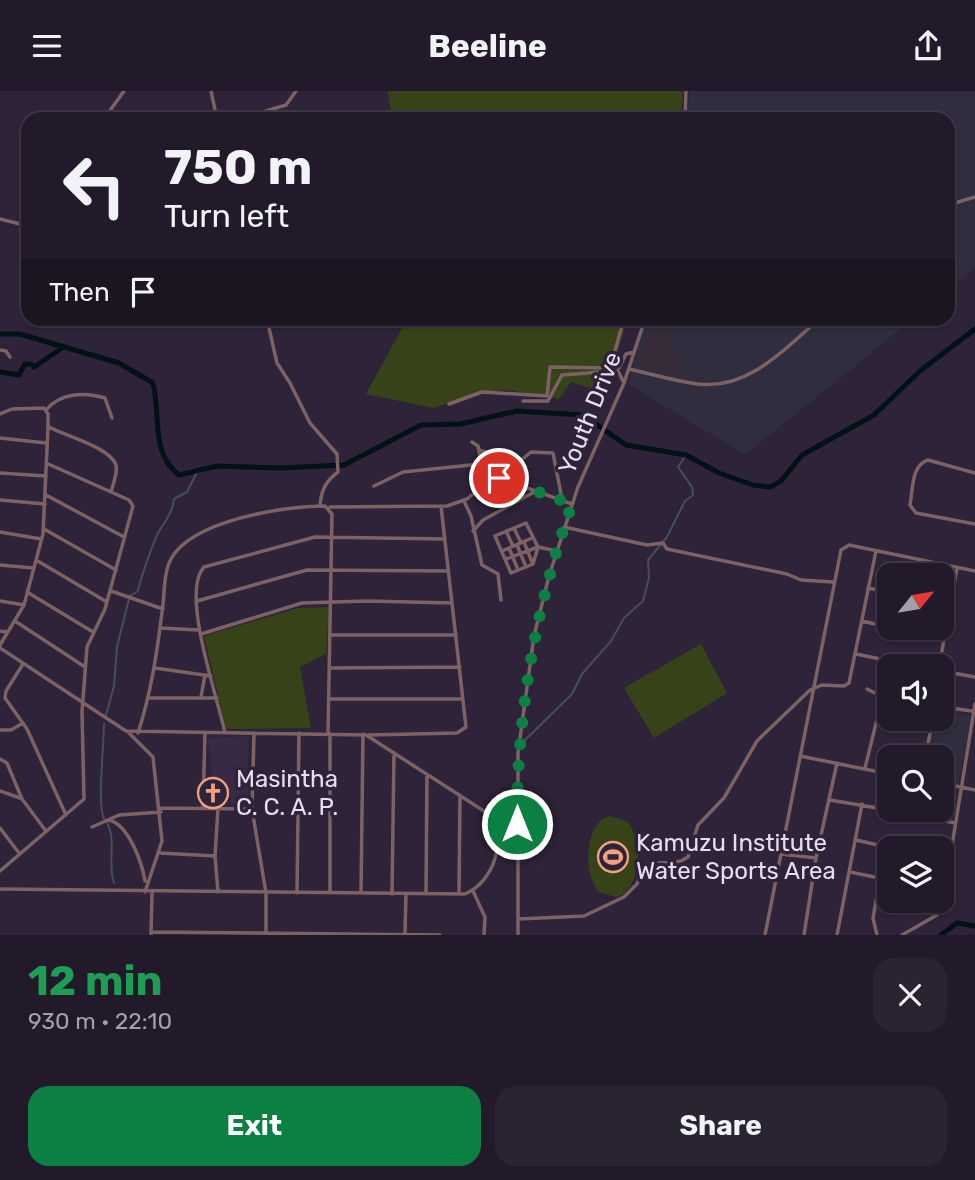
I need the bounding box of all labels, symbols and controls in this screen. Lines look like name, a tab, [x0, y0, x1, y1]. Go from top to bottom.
icon: menu	[28, 27, 66, 65]
text: Beeline	[428, 27, 547, 65]
icon: share	[909, 27, 947, 65]
text: 750 m	[164, 138, 312, 196]
icon: left	[49, 140, 140, 231]
text: Turn left	[164, 197, 289, 235]
icon: arrive	[124, 273, 162, 311]
text: Then	[49, 277, 110, 308]
street label: Youth Drive	[553, 348, 627, 478]
pin	[469, 448, 529, 508]
icon: arrive	[480, 459, 518, 497]
north arrow	[877, 563, 954, 641]
map controls	[877, 563, 954, 913]
button: sound	[877, 654, 954, 731]
button: search	[877, 745, 954, 822]
place label: Masintha C. C. A. P.	[236, 765, 338, 821]
church icon: Masintha C. C. A. P.	[196, 776, 230, 810]
position arrow	[480, 787, 554, 861]
place label: Kamuzu Institute Water Sports Area	[636, 829, 836, 885]
button: layers	[877, 836, 954, 913]
sports icon: Kamuzu Institute Water Sports Area	[596, 840, 630, 874]
text: 12 min	[28, 956, 163, 1006]
button: close	[873, 958, 947, 1032]
text: 930 m · 22:10	[28, 1007, 172, 1035]
button: Exit	[28, 1086, 481, 1166]
button: Share	[495, 1086, 947, 1166]

